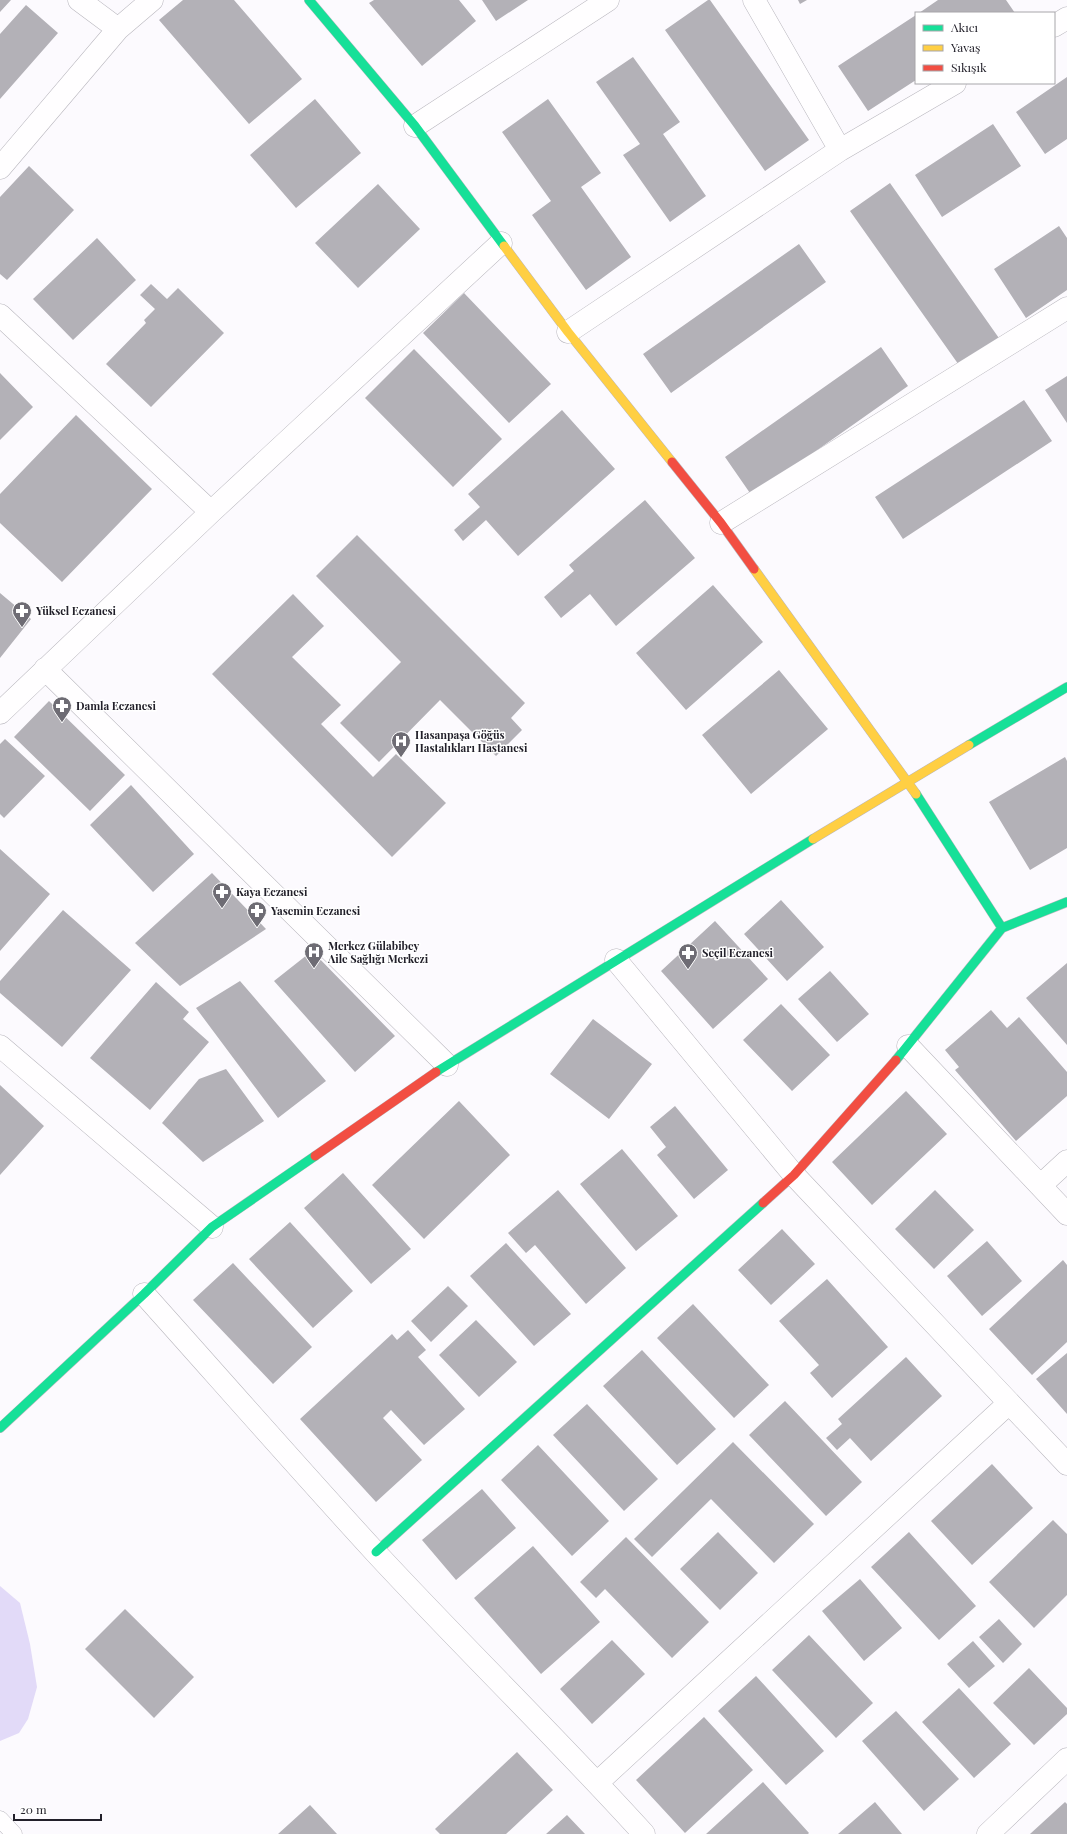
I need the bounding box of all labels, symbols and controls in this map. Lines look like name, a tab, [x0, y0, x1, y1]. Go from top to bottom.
legend	[915, 12, 1055, 84]
text: Akıcı	[950, 19, 979, 35]
text: Yavaş	[950, 39, 980, 55]
text: Sıkışık	[951, 59, 987, 75]
pharmacy icon: Yüksel Eczanesi	[11, 600, 33, 628]
place label: Yüksel Eczanesi	[35, 603, 117, 618]
pharmacy icon: Damla Eczanesi	[51, 695, 73, 723]
place label: Damla Eczanesi	[76, 698, 156, 713]
place label: Hasanpaşa Göğüs Hastalıkları Hastanesi	[415, 727, 528, 755]
hospital icon: Hasanpaşa Göğüs Hastalıkları Hastanesi	[390, 730, 412, 758]
pharmacy icon: Kaya Eczanesi	[211, 881, 233, 909]
place label: Kaya Eczanesi	[236, 884, 308, 899]
pharmacy icon: Yasemin Eczanesi	[246, 900, 268, 928]
place label: Yasemin Eczanesi	[270, 903, 361, 918]
place label: Merkez Gülabibey Aile Sağlığı Merkezi	[327, 938, 429, 966]
hospital icon: Merkez Gülabibey Aile Sağlığı Merkezi	[303, 941, 325, 969]
pharmacy icon: Seçil Eczanesi	[677, 942, 699, 970]
place label: Seçil Eczanesi	[702, 945, 774, 960]
scale bar	[14, 1796, 101, 1822]
text: 20 m	[20, 1801, 47, 1817]

